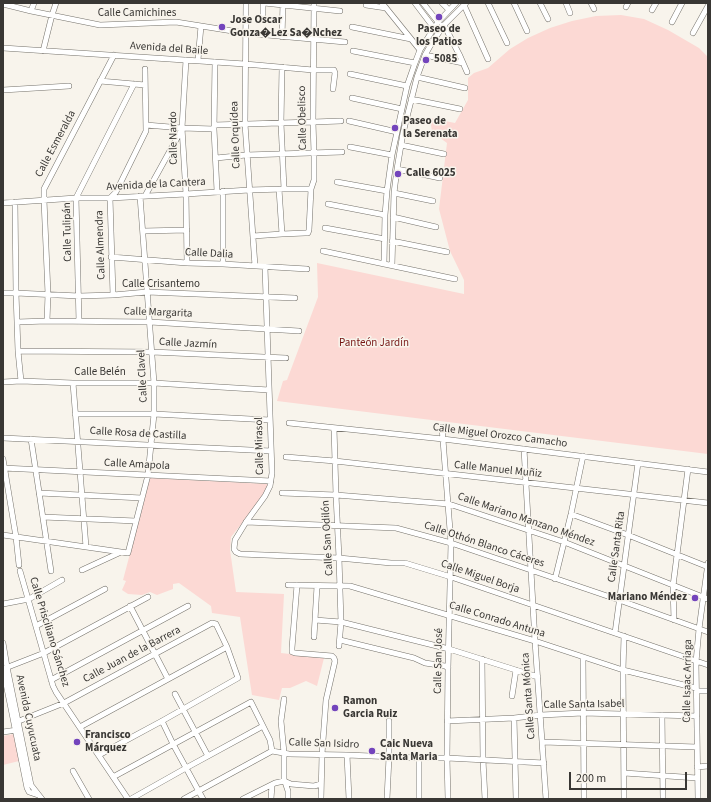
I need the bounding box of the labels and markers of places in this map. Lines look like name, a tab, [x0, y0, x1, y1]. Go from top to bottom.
marker: Paseo de los Patios	[434, 12, 444, 22]
place label: Jose Oscar Gonza�Lez Sa�Nchez	[230, 14, 342, 40]
marker: Jose Oscar Gonza�Lez Sa�Nchez	[217, 22, 227, 32]
place label: Paseo de los Patios	[416, 23, 462, 49]
place label: 5085	[434, 53, 457, 67]
marker: 5085	[421, 55, 431, 65]
place label: Paseo de la Serenata	[403, 115, 458, 141]
marker: Paseo de la Serenata	[390, 123, 400, 133]
place label: Calle 6025	[406, 167, 456, 181]
marker: Calle 6025	[393, 169, 403, 179]
place label: Mariano Méndez	[608, 591, 687, 605]
marker: Mariano Méndez	[690, 593, 700, 603]
place label: Ramon Garcia Ruiz	[343, 695, 397, 721]
marker: Ramon Garcia Ruiz	[330, 703, 340, 713]
place label: Francisco Márquez	[85, 729, 131, 755]
marker: Francisco Márquez	[72, 737, 82, 747]
place label: Caic Nueva Santa Maria	[380, 738, 438, 764]
marker: Caic Nueva Santa Maria	[367, 746, 377, 756]

